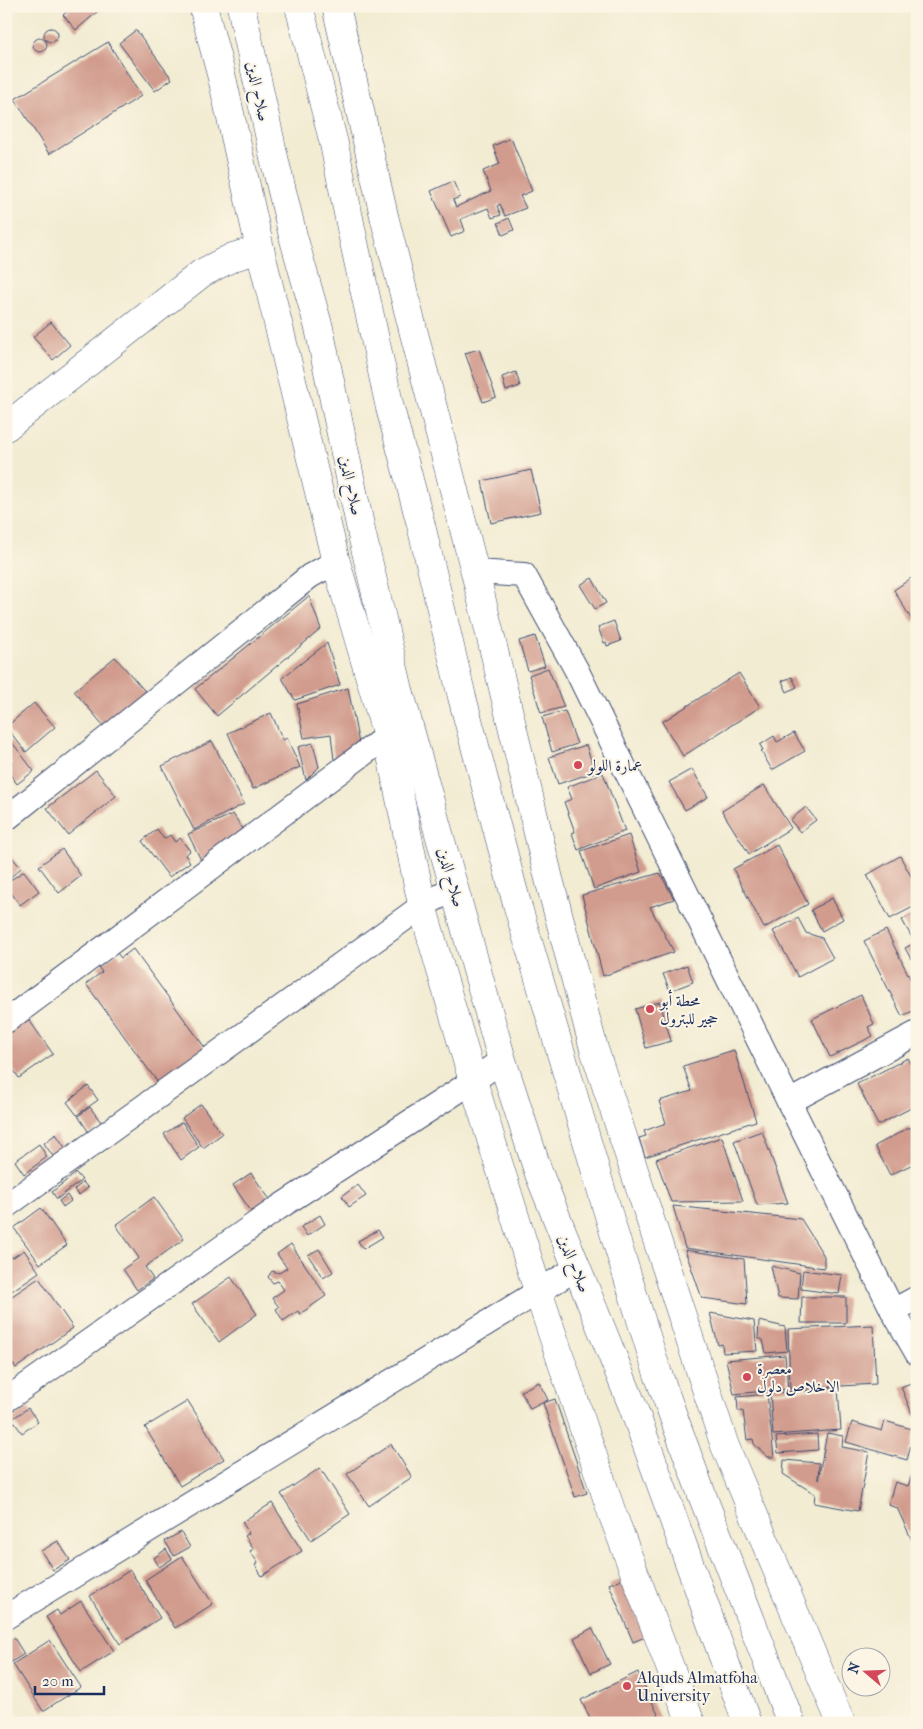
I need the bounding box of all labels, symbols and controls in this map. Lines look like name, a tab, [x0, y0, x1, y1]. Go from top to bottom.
street label: صلاح الدين	[238, 59, 274, 124]
street label: صلاح الدين	[331, 453, 367, 518]
place label: عمارة اللولو	[586, 756, 642, 776]
marker: عمارة اللولو	[572, 759, 584, 771]
street label: صلاح الدين	[429, 845, 469, 910]
place label: محطة أبو حجير للبترول	[658, 989, 718, 1028]
marker: محطة أبو حجير للبترول	[644, 1003, 656, 1015]
street label: صلاح الدين	[550, 1231, 595, 1297]
place label: معصرة الاخلاص دلول	[757, 1359, 840, 1397]
marker: معصرة الاخلاص دلول	[741, 1371, 753, 1383]
north arrow	[840, 1646, 890, 1696]
text: N	[844, 1660, 864, 1676]
scale bar	[35, 1664, 104, 1696]
place label: Alquds Almatfoha University	[636, 1668, 758, 1705]
text: 20 m	[42, 1672, 74, 1690]
marker: Alquds Almatfoha University	[621, 1680, 633, 1692]

